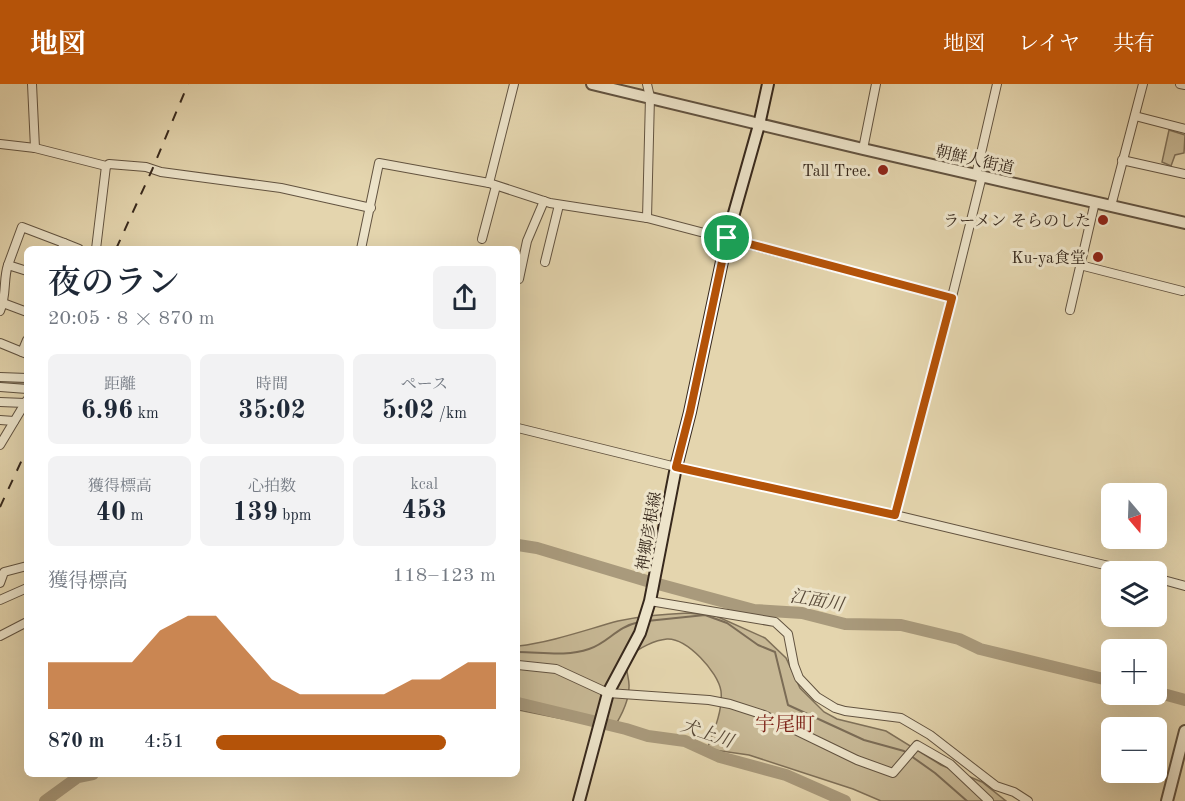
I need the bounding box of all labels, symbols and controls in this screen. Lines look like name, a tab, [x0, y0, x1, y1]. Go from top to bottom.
text: 地図	[30, 32, 86, 60]
text: 地図	[943, 34, 985, 55]
text: レイヤ	[1018, 34, 1080, 55]
text: 共有	[1113, 34, 1155, 55]
street label: 朝鮮人街道	[934, 142, 1016, 178]
marker: Tall Tree.	[876, 163, 890, 177]
place label: Tall Tree.	[802, 164, 871, 180]
pin	[701, 212, 752, 263]
place label: ラーメン そらのした	[943, 213, 1091, 230]
marker: ラーメン そらのした	[1096, 213, 1110, 227]
icon: arrive	[710, 221, 743, 254]
place label: Ku-ya食堂	[1012, 249, 1086, 267]
marker: Ku-ya食堂	[1091, 250, 1105, 264]
button: share	[433, 266, 496, 329]
text: 夜のラン	[48, 268, 180, 301]
text: 20:05 · 8 × 870 m	[48, 309, 215, 329]
text: 距離	[104, 377, 136, 393]
text: 時間	[256, 377, 288, 393]
text: ペース	[401, 377, 448, 393]
text: 6.96	[81, 398, 133, 424]
text: 35:02	[238, 398, 306, 424]
text: 5:02	[382, 398, 434, 424]
text: km	[133, 406, 159, 422]
text: /km	[434, 406, 467, 422]
text: kcal	[411, 477, 438, 493]
text: 獲得標高	[88, 479, 152, 495]
text: 心拍数	[248, 479, 296, 495]
north arrow	[1101, 483, 1167, 549]
map controls	[1101, 483, 1167, 783]
street label: 神郷彦根線	[633, 490, 665, 572]
text: 453	[402, 498, 447, 524]
text: 40	[96, 500, 126, 526]
text: 139	[233, 500, 278, 526]
text: m	[126, 508, 143, 524]
text: bpm	[278, 508, 311, 524]
button: layers	[1101, 561, 1167, 627]
text: 118–123 m	[393, 566, 496, 586]
text: 獲得標高	[48, 572, 128, 592]
water label: 江面川	[789, 586, 847, 615]
button: +	[1101, 639, 1167, 705]
district label: 宇尾町	[755, 714, 815, 736]
water label: 犬上川	[678, 715, 738, 752]
button: −	[1101, 717, 1167, 783]
text: 870 m	[48, 732, 104, 752]
text: 4:51	[144, 732, 184, 752]

